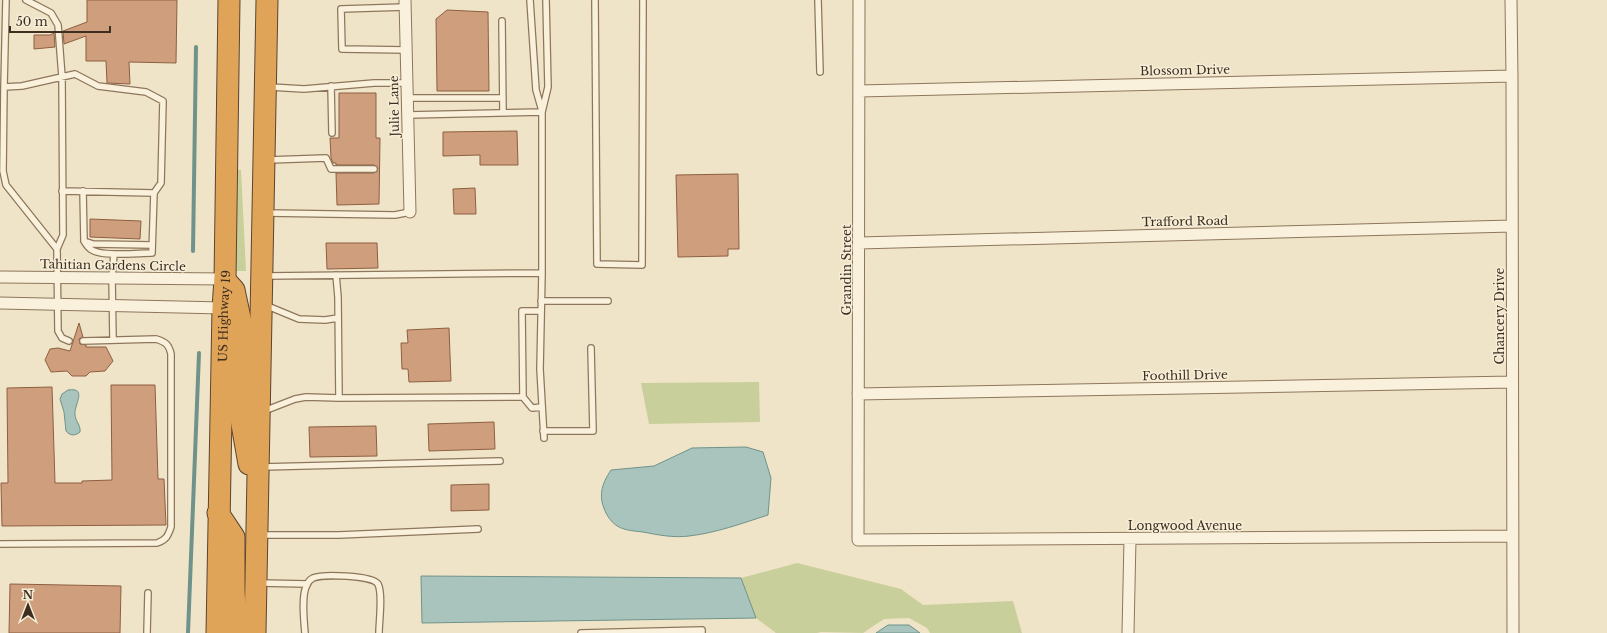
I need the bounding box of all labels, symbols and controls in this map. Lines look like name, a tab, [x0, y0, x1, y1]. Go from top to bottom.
scale bar	[10, 8, 110, 34]
text: 50 m	[16, 14, 48, 29]
street label: Blossom Drive	[1140, 62, 1230, 78]
street label: Julie Lane	[386, 75, 402, 139]
street label: Trafford Road	[1142, 213, 1228, 229]
street label: Grandin Street	[839, 224, 854, 316]
street label: Tahitian Gardens Circle	[40, 256, 186, 274]
street label: Chancery Drive	[1492, 267, 1507, 364]
street label: US Highway 19	[215, 270, 233, 362]
street label: Foothill Drive	[1142, 367, 1228, 383]
street label: Longwood Avenue	[1128, 518, 1242, 533]
north arrow	[8, 585, 48, 625]
text: N	[23, 588, 34, 602]

